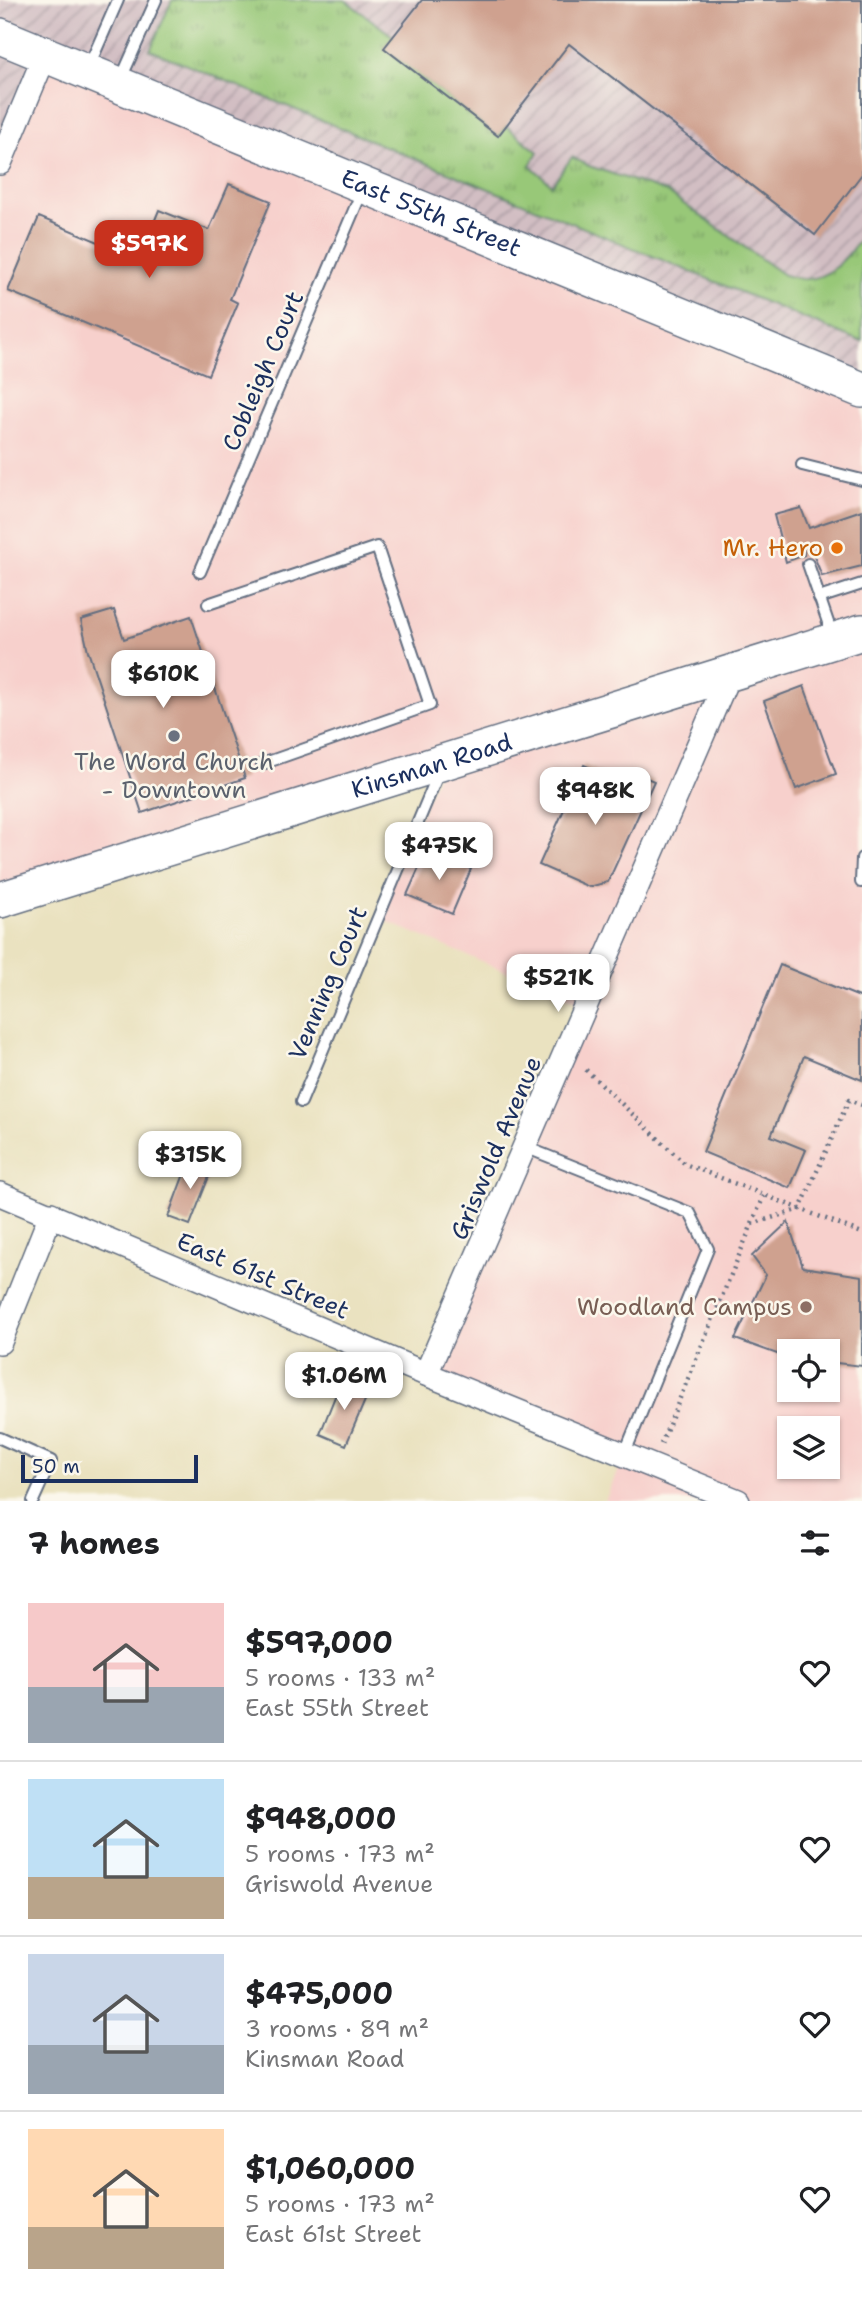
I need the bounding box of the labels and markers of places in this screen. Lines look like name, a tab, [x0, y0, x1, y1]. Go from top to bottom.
pin: $597K	[100, 220, 198, 280]
place label: Mr. Hero	[722, 532, 823, 564]
marker: Mr. Hero	[829, 540, 845, 556]
pin: $610K	[114, 650, 212, 710]
marker: The Word Church - Downtown	[166, 728, 182, 744]
place label: The Word Church - Downtown	[74, 746, 274, 806]
pin: $948K	[546, 768, 644, 827]
pin: $475K	[390, 822, 488, 882]
pin: $521K	[509, 954, 607, 1014]
pin: $315K	[141, 1132, 239, 1191]
place label: Woodland Campus	[577, 1291, 792, 1323]
marker: Woodland Campus	[798, 1299, 814, 1315]
pin: $1.06M	[287, 1352, 401, 1412]

